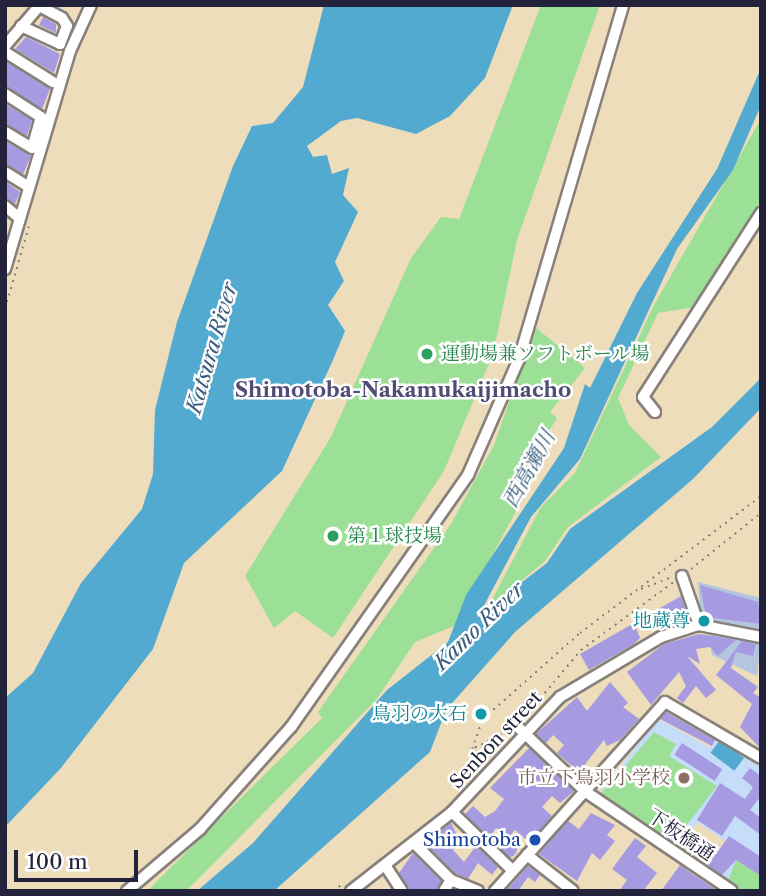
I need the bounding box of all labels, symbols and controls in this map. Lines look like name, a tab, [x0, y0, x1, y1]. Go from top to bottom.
water label: Katsura River	[181, 280, 243, 416]
place label: 運動場兼ソフトボール場	[441, 343, 650, 365]
marker: 運動場兼ソフトボール場	[419, 346, 435, 362]
district label: Shimotoba-Nakamukaijimacho	[235, 377, 571, 403]
water label: 西高瀬川	[498, 426, 560, 512]
place label: 第１球技場	[347, 525, 442, 547]
marker: 第１球技場	[325, 528, 341, 544]
water label: Kamo River	[429, 577, 529, 675]
place label: 地蔵尊	[633, 610, 690, 632]
marker: 地蔵尊	[696, 613, 712, 629]
street label: Senbon street	[445, 687, 547, 793]
place label: 鳥羽の大石	[372, 703, 467, 725]
marker: 鳥羽の大石	[473, 706, 489, 722]
place label: 市立下鳥羽小学校	[518, 767, 670, 789]
marker: 市立下鳥羽小学校	[676, 770, 692, 786]
street label: 下板橋通	[643, 804, 719, 866]
place label: Shimotoba	[423, 829, 521, 851]
marker: Shimotoba	[527, 832, 543, 848]
scale bar	[18, 836, 142, 880]
text: 100 m	[27, 849, 88, 874]

